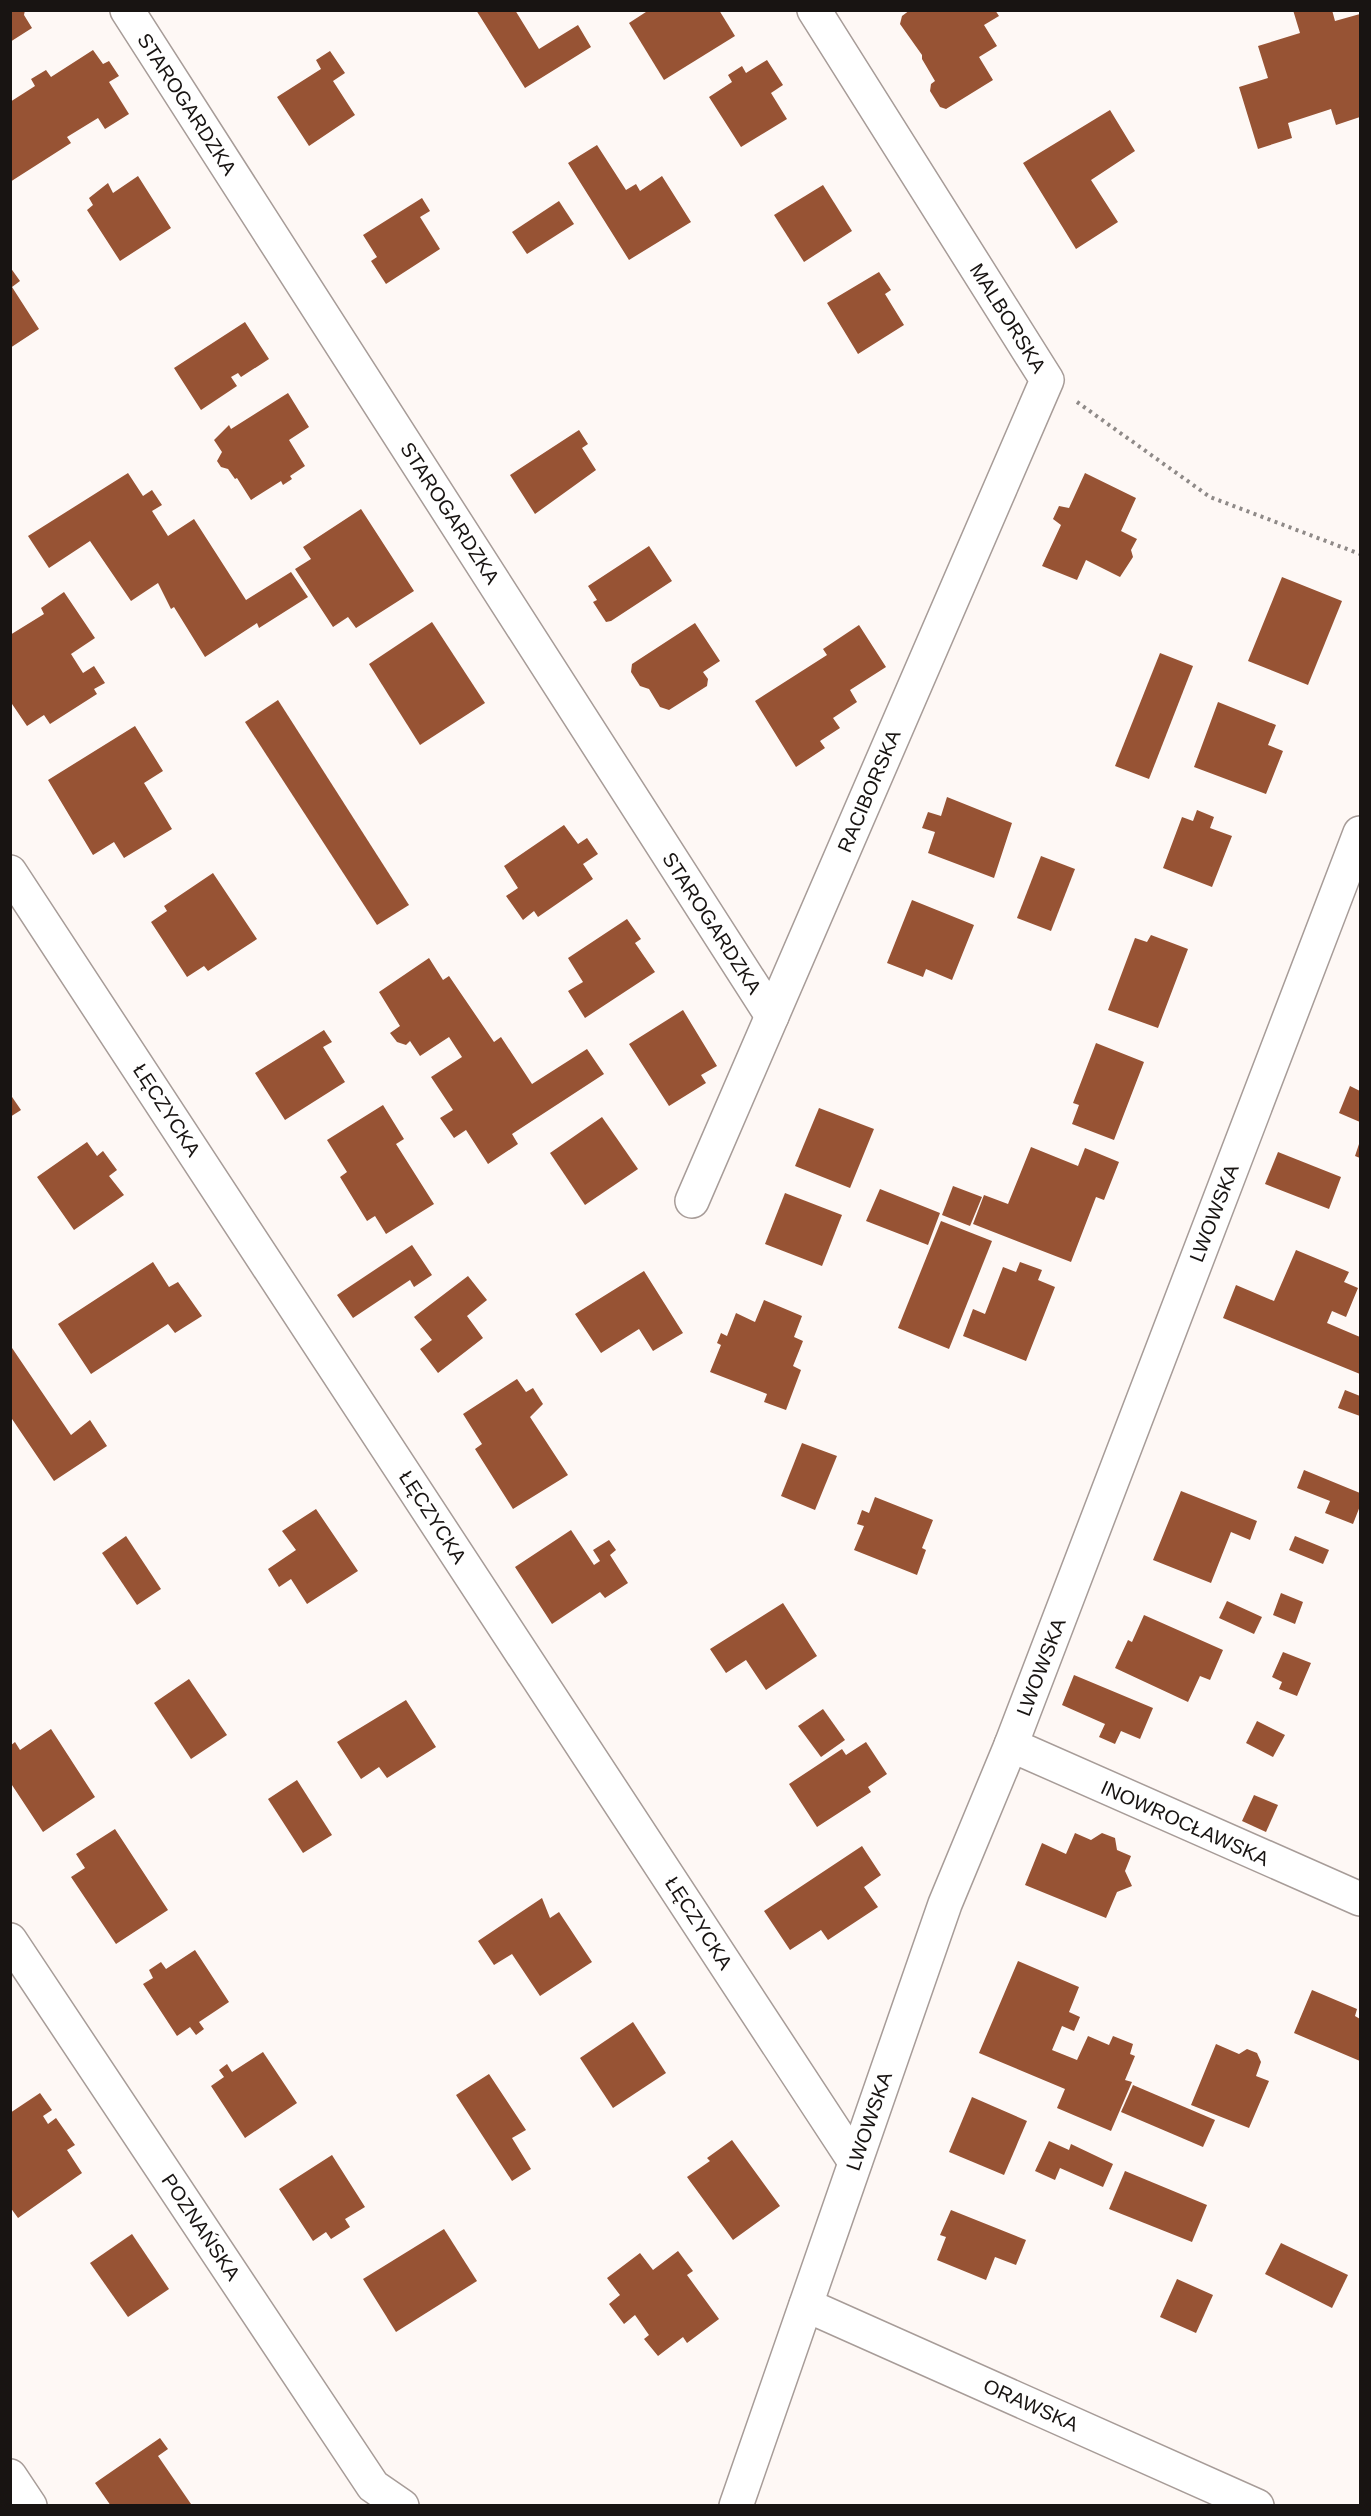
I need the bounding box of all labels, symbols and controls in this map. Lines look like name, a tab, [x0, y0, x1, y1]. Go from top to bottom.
street label: STAROGARDZKA	[133, 29, 241, 179]
street label: MALBORSKA	[966, 259, 1051, 377]
street label: STAROGARDZKA	[396, 438, 504, 588]
street label: RACIBORSKA	[833, 726, 905, 856]
street label: STAROGARDZKA	[658, 848, 766, 998]
street label: ŁĘCZYCKA	[129, 1060, 205, 1161]
street label: LWOWSKA	[1185, 1160, 1243, 1265]
street label: ŁĘCZYCKA	[395, 1467, 471, 1568]
street label: LWOWSKA	[1012, 1614, 1070, 1719]
street label: INOWROCŁAWSKA	[1098, 1776, 1273, 1870]
street label: ŁĘCZYCKA	[661, 1873, 737, 1974]
street label: LWOWSKA	[842, 2068, 896, 2173]
street label: POZNAŃSKA	[157, 2170, 245, 2285]
street label: ORAWSKA	[980, 2374, 1082, 2436]

